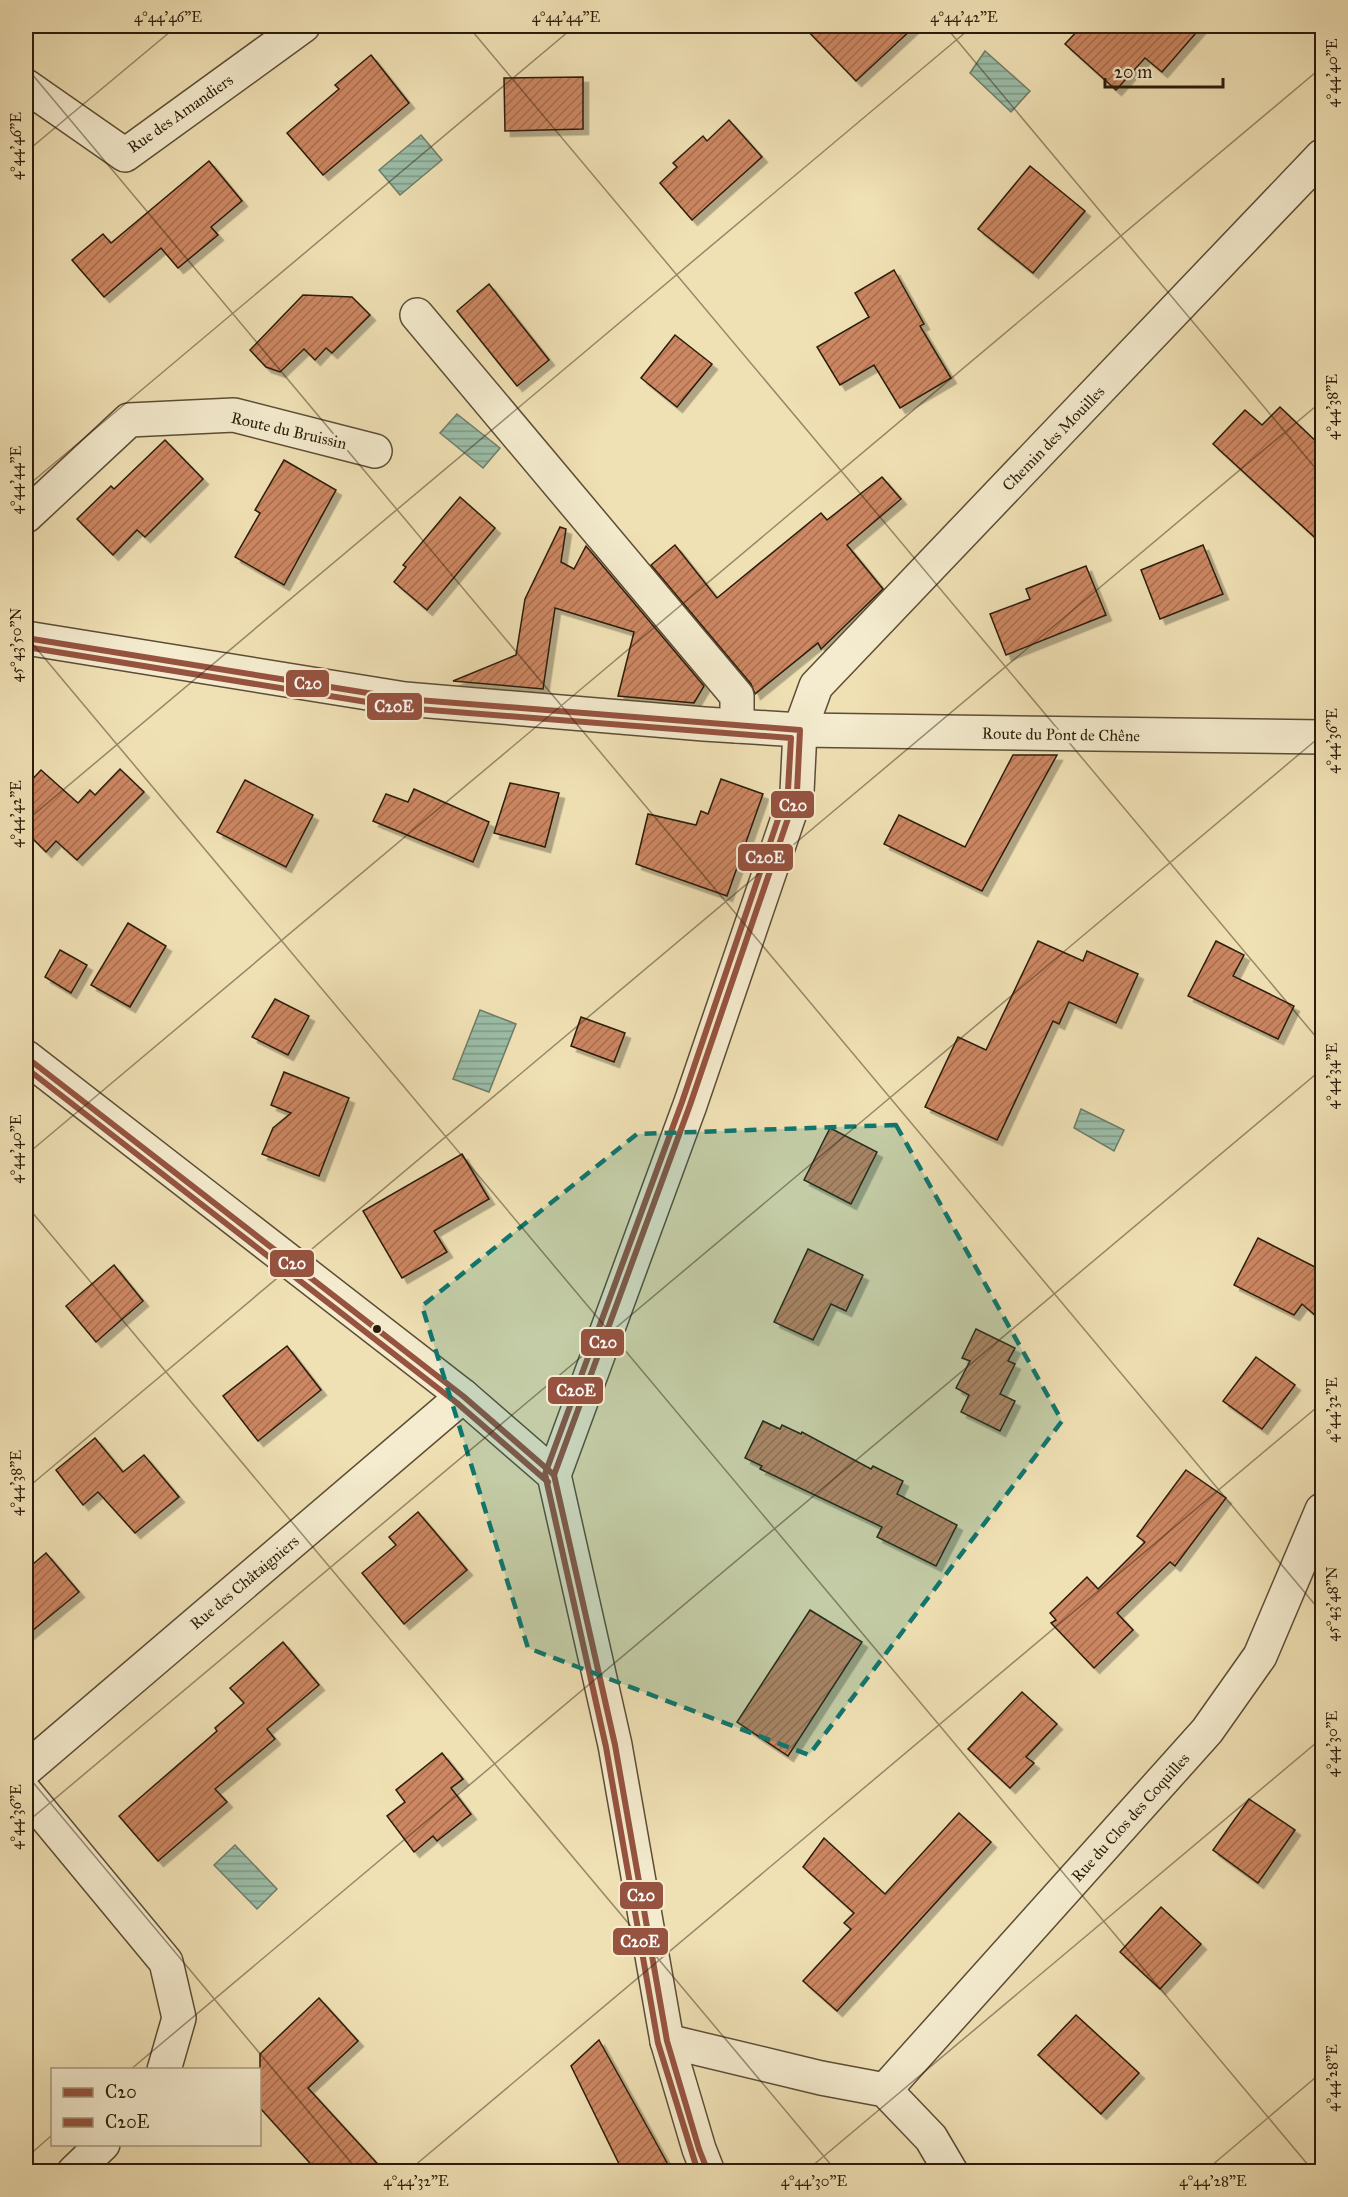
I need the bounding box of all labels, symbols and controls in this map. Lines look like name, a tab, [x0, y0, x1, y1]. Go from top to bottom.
text: 4°44'46"E	[134, 8, 202, 26]
text: 4°44'44"E	[532, 8, 601, 26]
text: 4°44'42"E	[930, 8, 998, 26]
text: 4°44'40"E	[1323, 38, 1341, 108]
scale bar	[1105, 51, 1224, 89]
text: 20 m	[1114, 61, 1152, 83]
street label: Rue des Amandiers	[124, 70, 237, 157]
text: 4°44'46"E	[7, 112, 25, 180]
text: 4°44'38"E	[1323, 374, 1341, 440]
street label: Chemin des Mouilles	[998, 382, 1109, 495]
street label: Route du Bruissin	[229, 408, 349, 453]
text: 4°44'44"E	[7, 445, 25, 514]
text: 45°43'50"N	[7, 608, 25, 682]
line badge: C20	[285, 669, 330, 698]
text: C20	[294, 674, 322, 693]
line badge: C20E	[366, 692, 423, 721]
text: C20E	[374, 697, 414, 716]
text: 4°44'36"E	[1323, 708, 1341, 774]
street label: Route du Pont de Chêne	[982, 724, 1141, 745]
text: 4°44'42"E	[7, 780, 25, 848]
line badge: C20	[770, 790, 815, 819]
text: C20	[779, 796, 807, 815]
line badge: C20E	[737, 843, 794, 872]
text: C20E	[745, 848, 785, 867]
text: 4°44'34"E	[1323, 1043, 1341, 1109]
text: 4°44'40"E	[7, 1114, 25, 1184]
line badge: C20	[269, 1249, 315, 1278]
text: C20	[278, 1254, 306, 1273]
unlabelled marker	[371, 1323, 383, 1335]
line badge: C20	[580, 1328, 625, 1357]
text: C20	[589, 1333, 617, 1352]
line badge: C20E	[547, 1376, 604, 1405]
text: 4°44'32"E	[1323, 1377, 1341, 1443]
text: C20E	[556, 1381, 596, 1400]
text: 4°44'38"E	[7, 1450, 25, 1516]
street label: Rue des Châtaigniers	[186, 1531, 303, 1634]
text: 45°43'48"N	[1323, 1566, 1341, 1641]
text: 4°44'30"E	[1323, 1710, 1341, 1777]
street label: Rue du Clos des Coquilles	[1067, 1749, 1194, 1886]
text: 4°44'36"E	[7, 1784, 25, 1850]
line badge: C20	[619, 1881, 664, 1910]
text: C20	[627, 1886, 655, 1905]
line badge: C20E	[612, 1927, 669, 1956]
text: C20E	[620, 1932, 660, 1951]
text: 4°44'28"E	[1323, 2044, 1341, 2112]
legend	[51, 2068, 261, 2146]
text: C20	[105, 2081, 137, 2103]
text: C20E	[105, 2111, 150, 2133]
text: 4°44'32"E	[383, 2172, 449, 2190]
text: 4°44'30"E	[781, 2172, 848, 2190]
text: 4°44'28"E	[1179, 2172, 1247, 2190]

